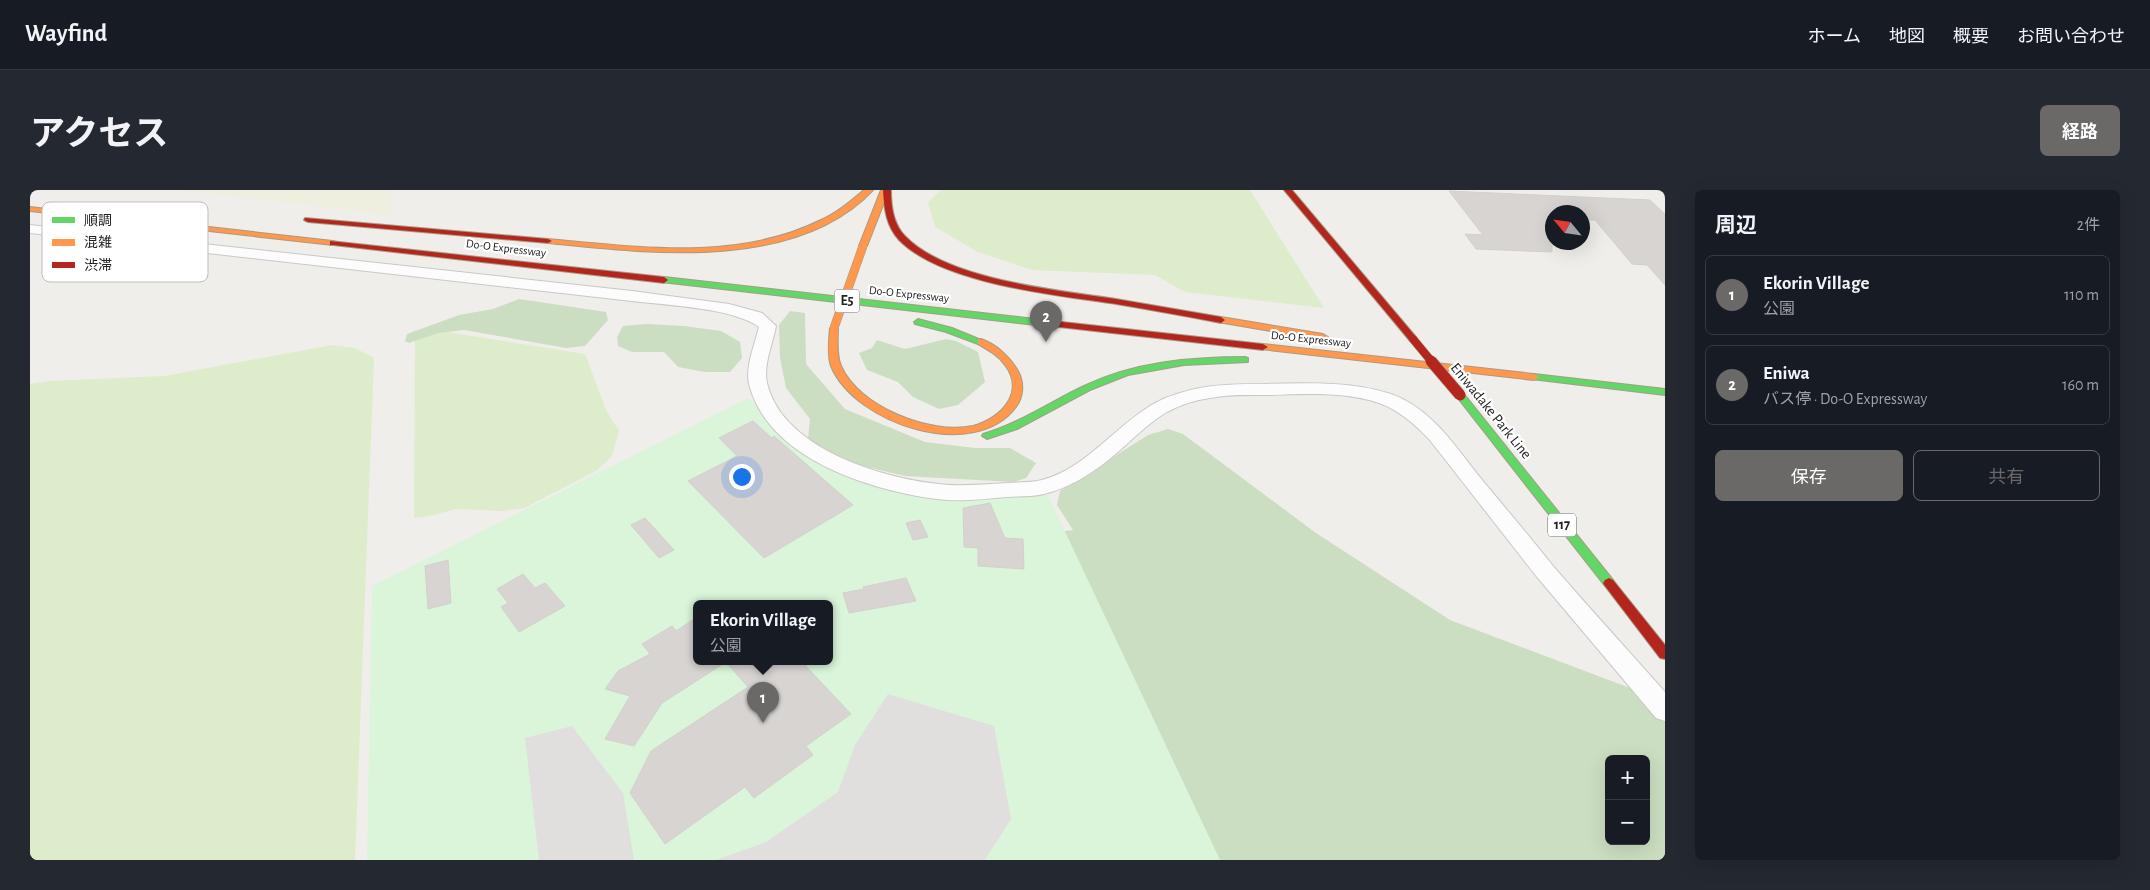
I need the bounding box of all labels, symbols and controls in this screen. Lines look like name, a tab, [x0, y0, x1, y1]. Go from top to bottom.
text: Wayfind	[25, 22, 107, 46]
text: ホーム	[1808, 28, 1861, 46]
text: 地図	[1889, 28, 1925, 46]
text: 概要	[1953, 28, 1989, 46]
text: お問い合わせ	[2017, 28, 2125, 46]
button: 経路	[2040, 105, 2120, 156]
text: アクセス	[30, 117, 168, 152]
legend	[42, 202, 208, 282]
north arrow	[1545, 205, 1590, 250]
text: 順調	[84, 214, 112, 228]
text: 周辺	[1715, 215, 1757, 236]
text: 2件	[2077, 217, 2100, 233]
text: 混雑	[84, 234, 112, 250]
street label: Do-O Expressway	[465, 237, 547, 260]
text: 渋滞	[84, 258, 112, 273]
text: Ekorin Village	[1763, 274, 1869, 293]
street label: Do-O Expressway	[868, 284, 950, 305]
text: 1	[1729, 287, 1735, 303]
text: 110 m	[2064, 287, 2099, 303]
road number: E5	[834, 290, 860, 312]
pin: 2	[1030, 301, 1062, 342]
text: 公園	[1763, 301, 1795, 317]
street label: Do-O Expressway	[1270, 329, 1352, 350]
street label: Eniwadake Park Line	[1448, 360, 1534, 462]
text: Eniwa	[1763, 364, 1810, 383]
text: 2	[1728, 377, 1736, 393]
text: 160 m	[2062, 377, 2099, 393]
text: バス停 · Do-O Expressway	[1763, 391, 1927, 407]
button: 保存	[1715, 450, 1903, 501]
button: 共有	[1913, 450, 2100, 501]
your location	[729, 464, 755, 490]
road number: 117	[1548, 514, 1576, 536]
popup	[693, 600, 833, 665]
text: Ekorin Village	[710, 611, 816, 630]
text: 公園	[710, 638, 742, 654]
pin: 1	[747, 682, 779, 723]
map controls	[1605, 755, 1650, 845]
button: +	[1605, 755, 1650, 800]
button: −	[1605, 800, 1650, 845]

